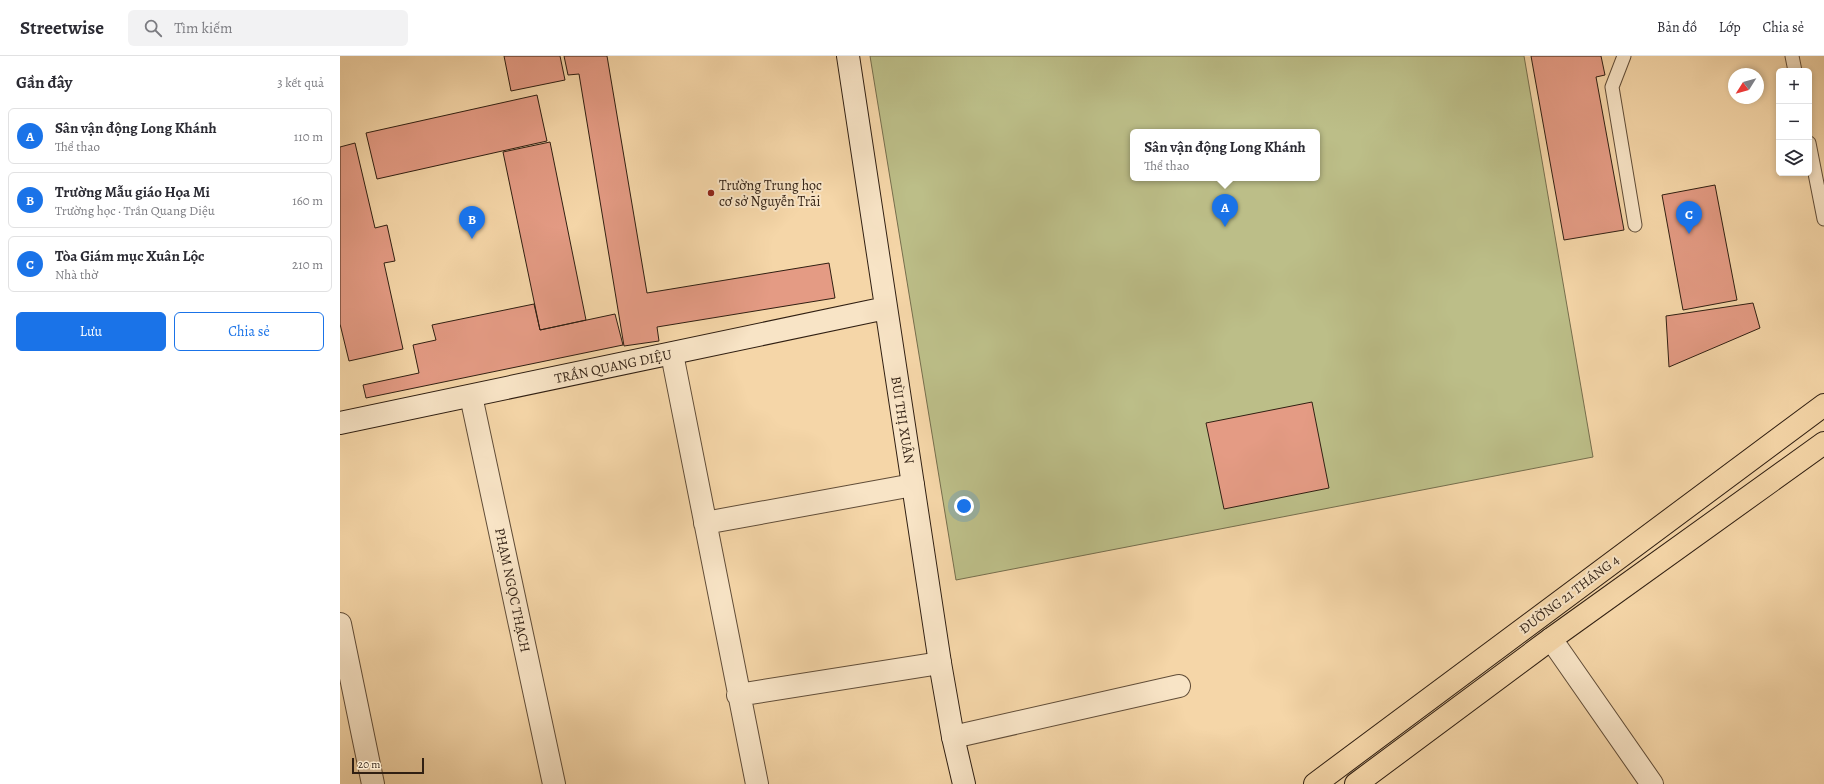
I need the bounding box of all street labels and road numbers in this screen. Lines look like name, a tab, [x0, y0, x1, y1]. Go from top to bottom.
street label: TRẦN QUANG DIỆU	[553, 345, 674, 388]
street label: BÙI THỊ XUÂN	[886, 375, 919, 465]
street label: PHẠM NGỌC THẠCH	[490, 526, 535, 654]
street label: ĐƯỜNG 21 THÁNG 4	[1515, 551, 1623, 638]

